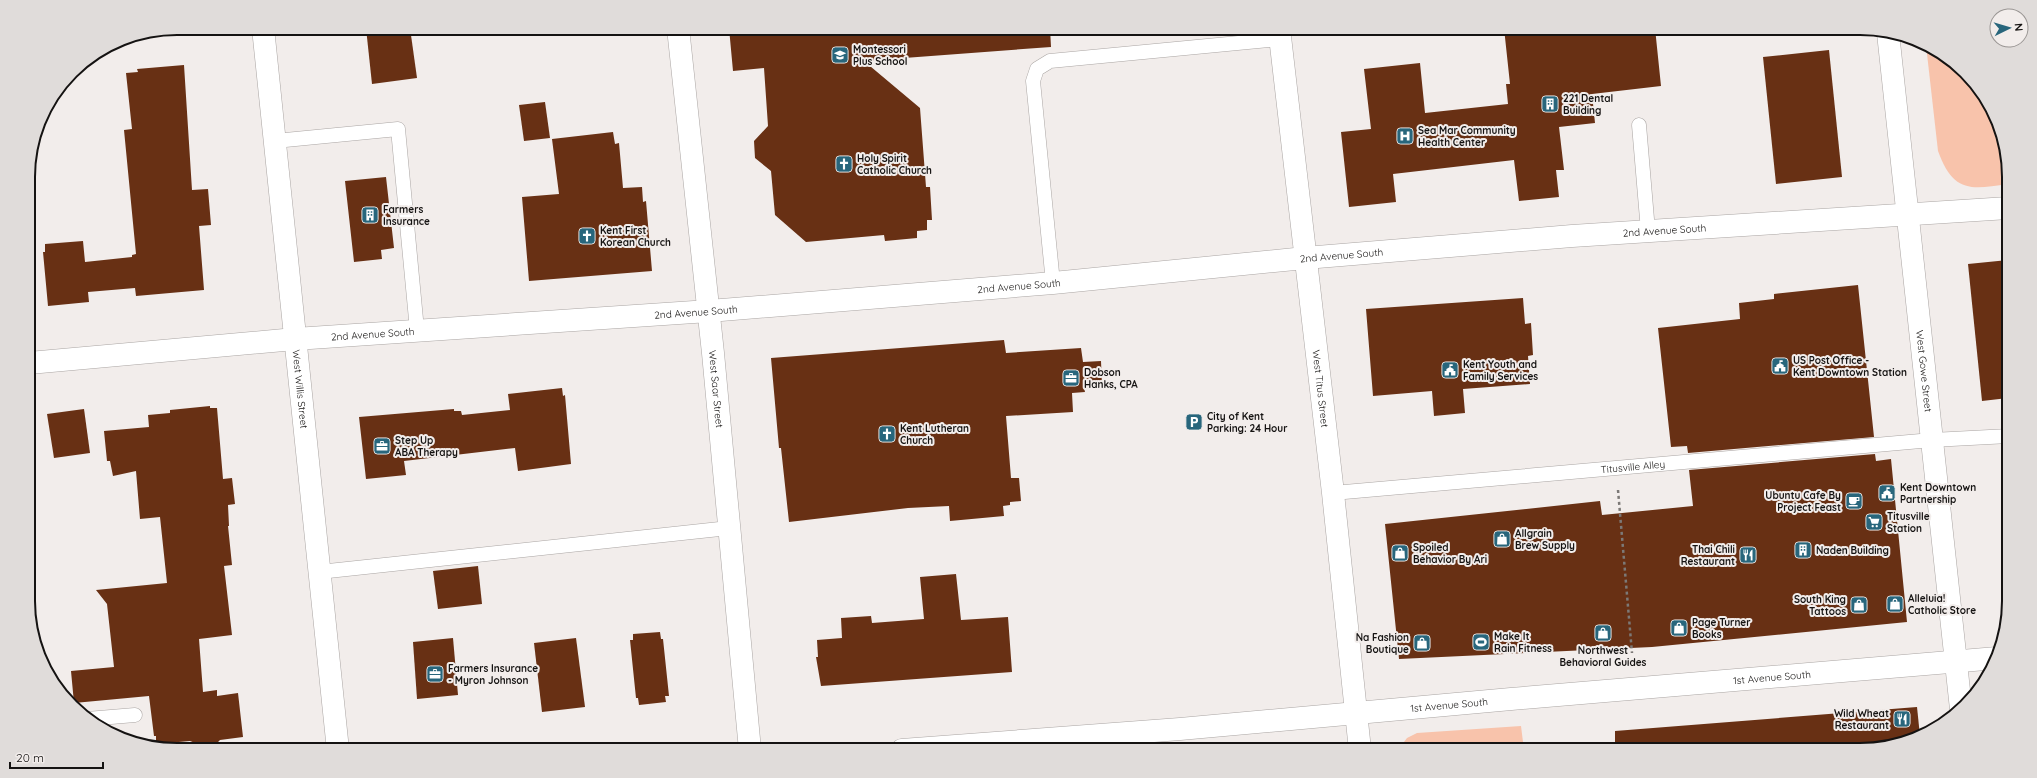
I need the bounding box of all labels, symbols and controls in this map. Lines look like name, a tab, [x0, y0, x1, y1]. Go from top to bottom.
north arrow	[1989, 8, 2029, 48]
text: N	[2012, 22, 2026, 32]
place label: Montessori Plus School	[853, 43, 907, 68]
school or university icon: Montessori Plus School	[830, 45, 850, 65]
place label: 221 Dental Building	[1563, 92, 1613, 117]
building icon: 221 Dental Building	[1540, 94, 1560, 114]
place label: Sea Mar Community Health Center	[1418, 124, 1516, 149]
hospital icon: Sea Mar Community Health Center	[1395, 126, 1415, 146]
place label: Holy Spirit Catholic Church	[857, 152, 932, 177]
church icon: Holy Spirit Catholic Church	[834, 154, 854, 174]
place label: Farmers Insurance	[383, 203, 430, 228]
building icon: Farmers Insurance	[360, 205, 380, 225]
street label: 2nd Avenue South	[1622, 221, 1707, 240]
place label: Kent First Korean Church	[600, 224, 671, 249]
church icon: Kent First Korean Church	[577, 226, 597, 246]
street label: 2nd Avenue South	[1299, 246, 1384, 265]
street label: 2nd Avenue South	[977, 276, 1061, 296]
street label: 2nd Avenue South	[654, 303, 738, 322]
street label: 2nd Avenue South	[331, 325, 415, 344]
street label: West Gowe Street	[1913, 329, 1935, 413]
street label: West Willis Street	[289, 349, 311, 430]
street label: West Titus Street	[1309, 349, 1331, 429]
street label: West Saar Street	[706, 350, 726, 429]
place label: US Post Office - Kent Downtown Station	[1793, 354, 1907, 379]
public building icon: US Post Office - Kent Downtown Station	[1770, 356, 1790, 376]
place label: Kent Youth and Family Services	[1463, 358, 1538, 383]
public building icon: Kent Youth and Family Services	[1440, 360, 1460, 380]
place label: Dobson Hanks, CPA	[1084, 366, 1138, 391]
office icon: Dobson Hanks, CPA	[1061, 368, 1081, 388]
place label: City of Kent Parking: 24 Hour	[1207, 410, 1288, 435]
parking icon: City of Kent Parking: 24 Hour	[1184, 412, 1204, 432]
place label: Kent Lutheran Church	[900, 422, 969, 447]
church icon: Kent Lutheran Church	[877, 424, 897, 444]
place label: Step Up ABA Therapy	[395, 434, 458, 459]
office icon: Step Up ABA Therapy	[372, 436, 392, 456]
street label: Titusville Alley	[1600, 458, 1666, 476]
place label: Kent Downtown Partnership	[1900, 481, 1976, 506]
public building icon: Kent Downtown Partnership	[1877, 483, 1897, 503]
place label: Ubuntu Cafe By Project Feast	[1765, 489, 1841, 514]
cafe icon: Ubuntu Cafe By Project Feast	[1844, 491, 1864, 511]
place label: Titusville Station	[1887, 510, 1930, 535]
supermarket icon: Titusville Station	[1864, 512, 1884, 532]
place label: Allgrain Brew Supply	[1515, 527, 1575, 552]
shop icon: Allgrain Brew Supply	[1492, 529, 1512, 549]
building icon: Naden Building	[1793, 540, 1813, 560]
place label: Spoiled Behavior By Ari	[1413, 541, 1487, 566]
shop icon: Spoiled Behavior By Ari	[1390, 543, 1410, 563]
place label: Thai Chili Restaurant	[1681, 543, 1735, 568]
place label: Naden Building	[1816, 544, 1889, 557]
restaurant icon: Thai Chili Restaurant	[1738, 545, 1758, 565]
place label: Alleluia! Catholic Store	[1908, 592, 1976, 617]
place label: South King Tattoos	[1794, 593, 1846, 618]
shop icon: Alleluia! Catholic Store	[1885, 594, 1905, 614]
shop icon: South King Tattoos	[1849, 595, 1869, 615]
place label: Page Turner Books	[1692, 616, 1751, 641]
shop icon: Page Turner Books	[1669, 618, 1689, 638]
shop icon: Northwest Behavioral Guides	[1593, 623, 1613, 643]
place label: Make It Rain Fitness	[1494, 630, 1552, 655]
place label: Na Fashion Boutique	[1356, 631, 1409, 656]
sports icon: Make It Rain Fitness	[1471, 632, 1491, 652]
shop icon: Na Fashion Boutique	[1412, 633, 1432, 653]
place label: Northwest Behavioral Guides	[1560, 644, 1647, 669]
place label: Farmers Insurance - Myron Johnson	[448, 662, 538, 687]
office icon: Farmers Insurance - Myron Johnson	[425, 664, 445, 684]
street label: 1st Avenue South	[1733, 668, 1811, 687]
street label: 1st Avenue South	[1410, 695, 1489, 715]
place label: Wild Wheat Restaurant	[1834, 707, 1889, 732]
restaurant icon: Wild Wheat Restaurant	[1892, 709, 1912, 729]
scale bar	[10, 744, 103, 770]
text: 20 m	[16, 750, 44, 765]

